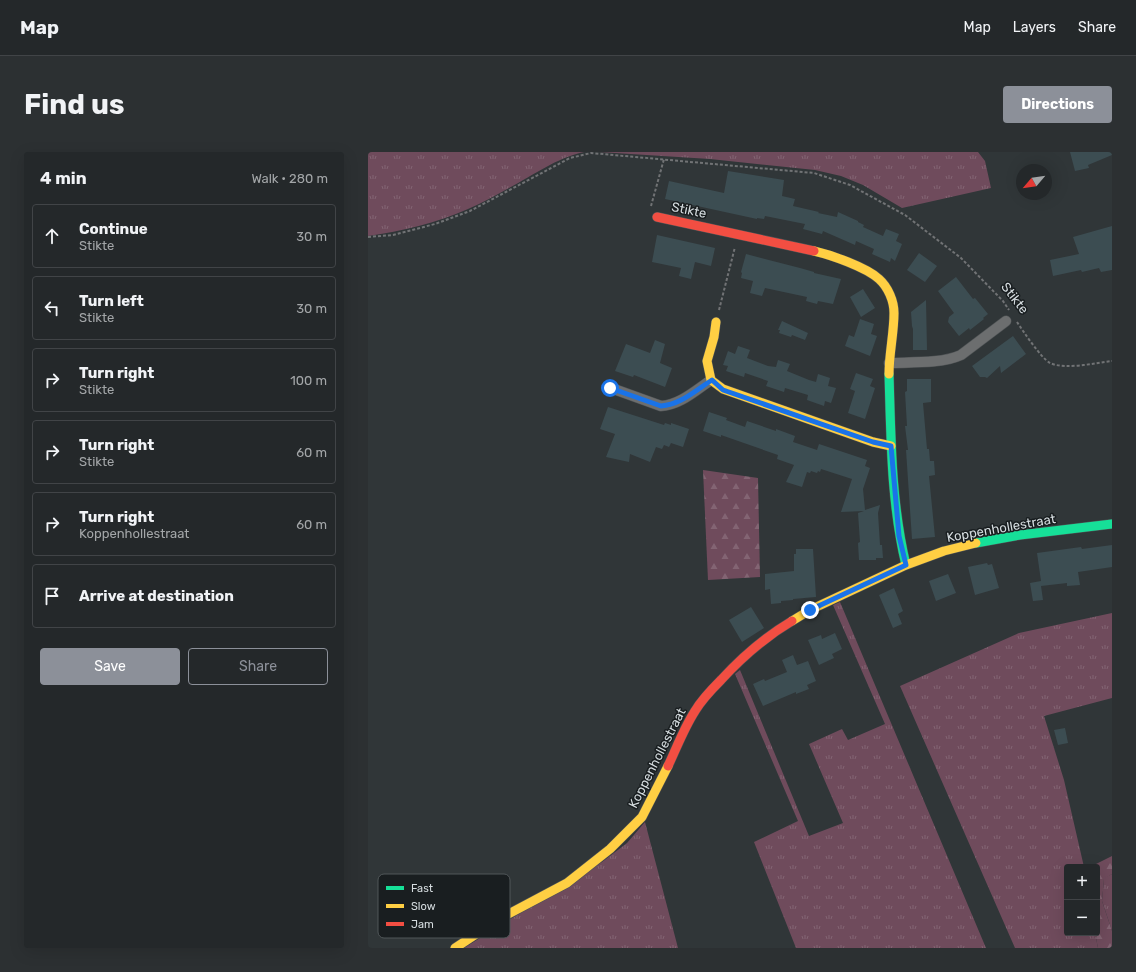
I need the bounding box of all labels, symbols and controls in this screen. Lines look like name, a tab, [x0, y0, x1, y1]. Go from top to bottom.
text: Map	[20, 16, 59, 39]
text: Map	[964, 19, 991, 36]
text: Layers	[1013, 19, 1056, 36]
text: Share	[1078, 19, 1116, 36]
button: Directions	[1003, 86, 1112, 123]
text: Find us	[24, 88, 124, 121]
north arrow	[1016, 164, 1052, 200]
text: 4 min	[40, 168, 87, 188]
text: Walk · 280 m	[251, 171, 328, 186]
street label: Stikte	[670, 199, 708, 221]
text: Continue	[79, 220, 148, 238]
icon: ahead	[41, 225, 63, 247]
text: 30 m	[296, 229, 327, 244]
text: Stikte	[79, 238, 114, 253]
street label: Stikte	[998, 279, 1032, 317]
text: Turn left	[79, 292, 144, 310]
icon: left	[41, 297, 63, 319]
text: 30 m	[296, 301, 327, 316]
text: Stikte	[79, 310, 114, 325]
text: Turn right	[79, 364, 154, 382]
icon: right	[41, 369, 63, 391]
text: 100 m	[290, 373, 327, 388]
route start	[601, 379, 619, 397]
text: Stikte	[79, 382, 114, 397]
text: Turn right	[79, 436, 154, 454]
icon: right	[41, 441, 63, 463]
text: 60 m	[296, 445, 327, 460]
text: Stikte	[79, 454, 114, 469]
text: Turn right	[79, 508, 154, 526]
street label: Koppenhollestraat	[945, 511, 1057, 545]
icon: right	[41, 513, 63, 535]
text: 60 m	[296, 517, 327, 532]
text: Koppenhollestraat	[79, 526, 189, 541]
icon: arrive	[41, 585, 63, 607]
text: Arrive at destination	[79, 587, 234, 605]
route end	[801, 601, 819, 619]
button: Save	[40, 648, 180, 685]
button: Share	[188, 648, 328, 685]
street label: Koppenhollestraat	[625, 705, 689, 811]
map controls	[1064, 864, 1100, 936]
button: +	[1064, 864, 1100, 900]
legend	[378, 874, 510, 938]
text: Fast	[411, 882, 434, 895]
text: Slow	[411, 900, 436, 913]
button: −	[1064, 900, 1100, 936]
text: Jam	[411, 918, 434, 931]

